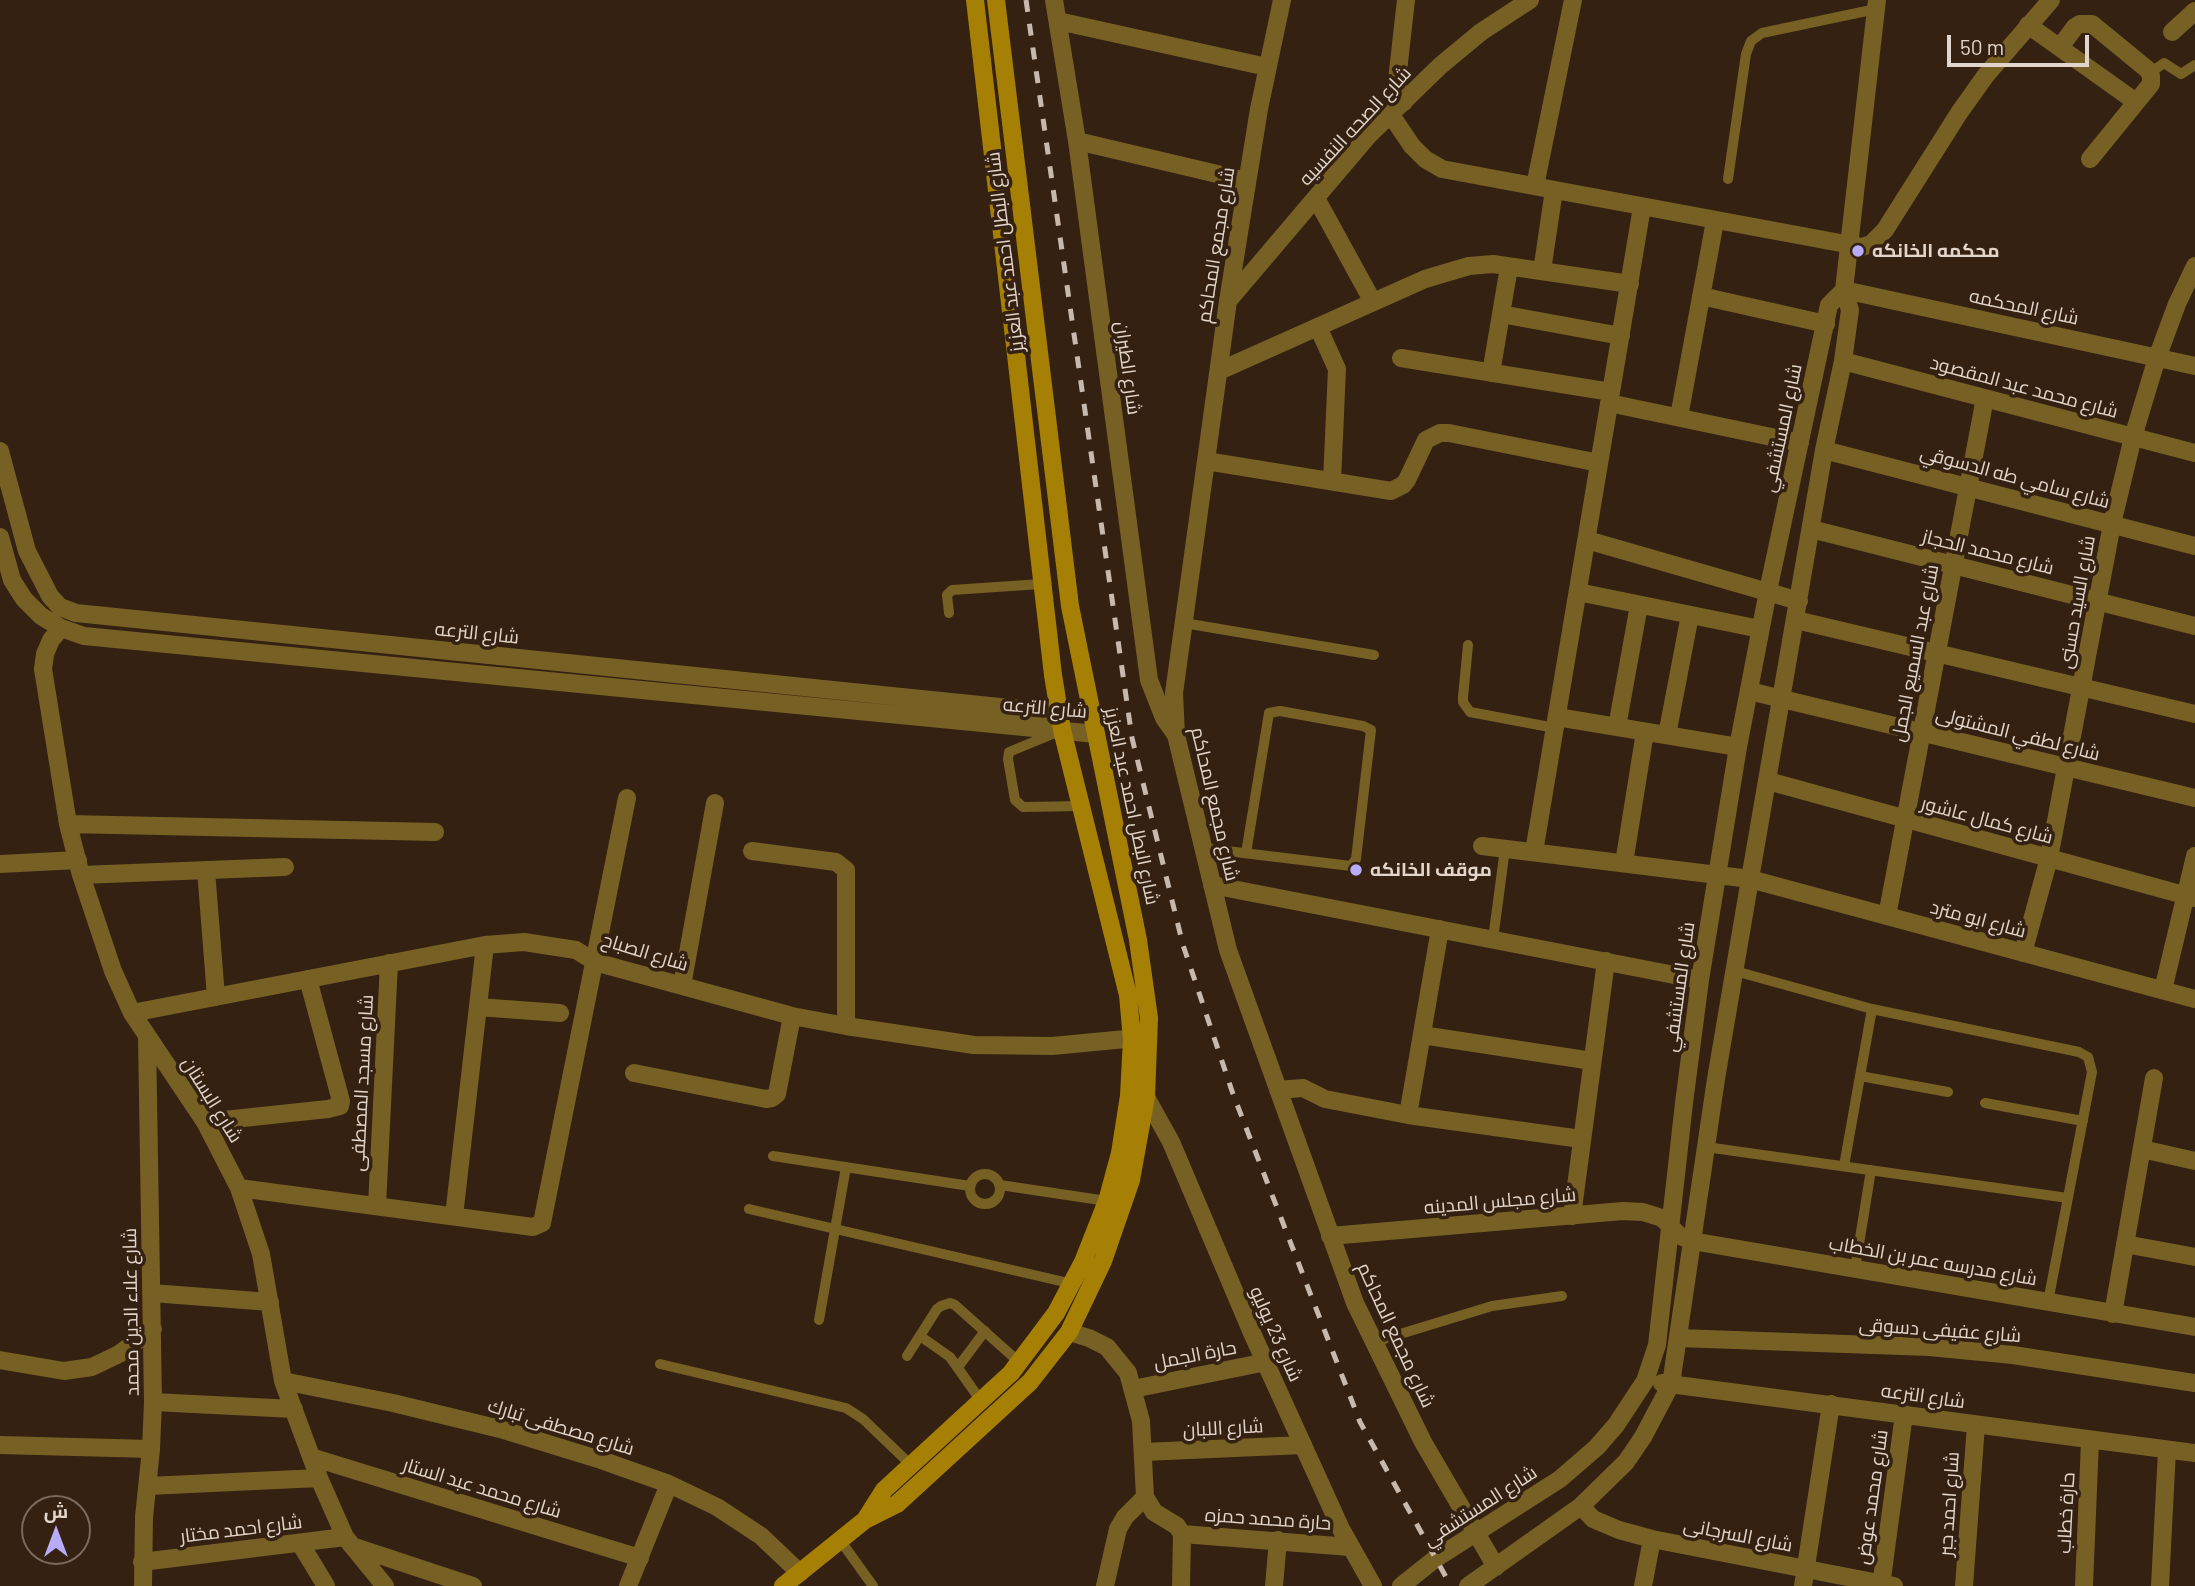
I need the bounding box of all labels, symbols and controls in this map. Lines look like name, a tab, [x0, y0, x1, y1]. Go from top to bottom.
scale bar	[1950, 21, 2092, 65]
text: 50 m	[1960, 34, 2004, 59]
street label: شارع الصحه النفسيه	[1294, 62, 1416, 190]
street label: شارع البطل احمد عبد العزيز	[981, 151, 1029, 353]
street label: شارع مجمع المحاكم	[1192, 165, 1240, 325]
place label: محكمه الخانكه	[1872, 240, 2000, 262]
marker: محكمه الخانكه	[1850, 243, 1866, 259]
street label: شارع المحكمه	[1967, 284, 2081, 330]
street label: شارع الطيران	[1110, 320, 1146, 416]
street label: شارع محمد عبد المقصود	[1928, 351, 2120, 423]
street label: شارع المستشفي	[1757, 362, 1807, 494]
street label: شارع سامي طه الدسوقي	[1918, 441, 2112, 513]
street label: شارع محمد الحجاز	[1920, 525, 2056, 579]
street label: شارع السيد حسنى	[2054, 534, 2100, 670]
street label: شارع عبد السميع الجمل	[1887, 562, 1943, 744]
street label: شارع الترعه	[434, 617, 520, 649]
street label: شارع الترعه	[1002, 693, 1088, 723]
street label: شارع لطفي المشتولى	[1934, 703, 2102, 765]
street label: شارع البطل احمد عبد العزيز	[1100, 705, 1164, 907]
street label: شارع مجمع المحاكم	[1186, 725, 1244, 883]
street label: شارع كمال عاشور	[1918, 791, 2056, 849]
place label: موقف الخانكه	[1370, 859, 1492, 881]
marker: موقف الخانكه	[1348, 862, 1364, 878]
street label: شارع ابو مترد	[1928, 895, 2028, 943]
street label: شارع المستشفي	[1659, 921, 1699, 1053]
street label: شارع الصباح	[599, 928, 691, 976]
street label: شارع مسجد المصطفى	[346, 994, 378, 1172]
street label: شارع البستان	[177, 1053, 247, 1147]
street label: شارع مجلس المدينه	[1423, 1183, 1577, 1219]
street label: شارع علاء الدين محمد	[118, 1228, 144, 1396]
street label: شارع مدرسه عمر بن الخطاب	[1827, 1231, 2039, 1291]
street label: شارع مجمع المحاكم	[1352, 1259, 1440, 1411]
street label: شارع 23 يوليو	[1245, 1283, 1307, 1385]
street label: شارع عفيفى دسوقى	[1858, 1313, 2022, 1347]
street label: حارة الجمل	[1152, 1336, 1238, 1374]
street label: شارع الترعه	[1880, 1379, 1966, 1413]
street label: شارع مصطفى تبارك	[485, 1394, 637, 1460]
street label: شارع اللبان	[1182, 1415, 1264, 1441]
street label: شارع محمد عوض	[1851, 1428, 1893, 1566]
street label: شارع احمد جبر	[1934, 1451, 1964, 1557]
street label: شارع محمد عبد الستار	[400, 1453, 564, 1523]
street label: شارع المستشفي	[1419, 1461, 1541, 1551]
street label: حارة خطاب	[2052, 1472, 2080, 1554]
north arrow	[21, 1495, 91, 1565]
text: ش	[44, 1499, 68, 1522]
street label: حارة محمد حمزه	[1204, 1503, 1332, 1535]
street label: شارع احمد مختار	[179, 1510, 303, 1548]
street label: شارع السرجانى	[1682, 1513, 1794, 1557]

